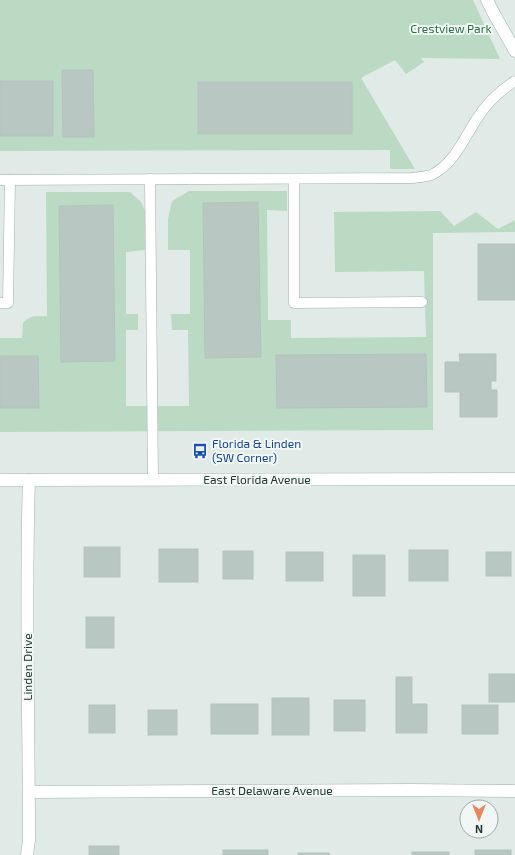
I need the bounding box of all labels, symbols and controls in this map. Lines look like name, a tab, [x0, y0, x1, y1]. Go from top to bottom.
park label: Crestview Park	[410, 21, 492, 35]
place label: Florida & Linden (SW Corner)	[212, 436, 301, 464]
bus stop icon: Florida & Linden (SW Corner)	[191, 442, 209, 460]
street label: East Florida Avenue	[203, 472, 311, 486]
street label: Linden Drive	[20, 633, 34, 701]
street label: East Delaware Avenue	[211, 783, 333, 797]
north arrow	[459, 799, 499, 839]
text: N	[475, 823, 483, 836]

